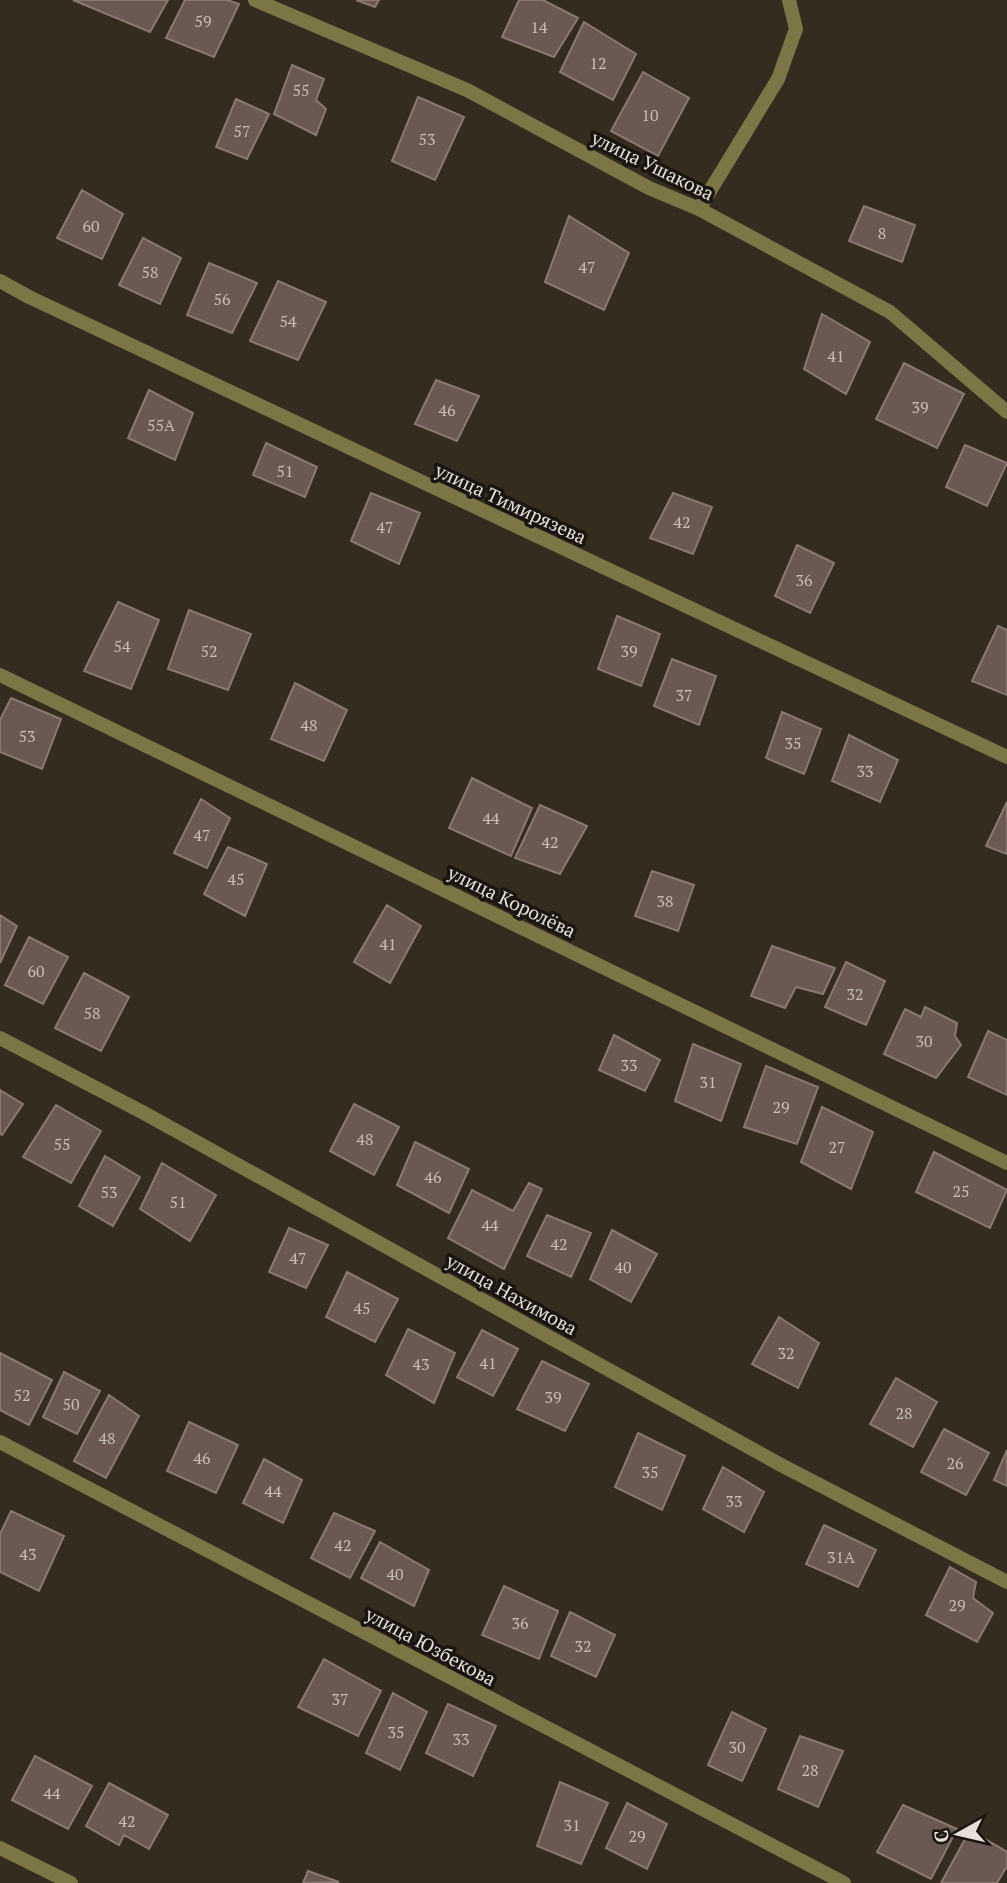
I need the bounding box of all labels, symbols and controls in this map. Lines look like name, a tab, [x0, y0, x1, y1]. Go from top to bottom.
house number: 59	[194, 10, 212, 32]
house number: 14	[530, 16, 548, 38]
house number: 12	[589, 52, 607, 74]
house number: 55	[292, 79, 310, 101]
house number: 10	[641, 104, 659, 126]
house number: 57	[233, 120, 251, 142]
street label: улица Ушакова	[587, 124, 719, 206]
house number: 53	[418, 128, 436, 150]
house number: 60	[82, 215, 100, 237]
house number: 8	[878, 222, 886, 244]
house number: 47	[578, 256, 596, 278]
house number: 58	[141, 261, 159, 283]
house number: 56	[213, 288, 231, 310]
house number: 54	[279, 310, 297, 332]
house number: 41	[827, 345, 845, 367]
house number: 39	[911, 396, 929, 418]
house number: 46	[438, 399, 456, 421]
house number: 55А	[147, 414, 175, 436]
street label: улица Тимирязева	[430, 457, 591, 549]
house number: 51	[276, 460, 294, 482]
house number: 42	[673, 511, 691, 533]
house number: 47	[376, 516, 394, 538]
house number: 36	[795, 569, 813, 591]
house number: 54	[113, 635, 131, 657]
house number: 52	[200, 640, 218, 662]
house number: 39	[620, 640, 638, 662]
house number: 37	[675, 684, 693, 706]
house number: 48	[300, 714, 318, 736]
house number: 53	[18, 725, 36, 747]
house number: 35	[784, 732, 802, 754]
house number: 33	[856, 760, 874, 782]
house number: 44	[482, 807, 500, 829]
house number: 47	[193, 824, 211, 846]
house number: 42	[541, 831, 559, 853]
street label: улица Королёва	[443, 859, 580, 943]
house number: 45	[227, 868, 245, 890]
house number: 38	[656, 890, 674, 912]
house number: 41	[379, 933, 397, 955]
house number: 60	[27, 960, 45, 982]
house number: 32	[846, 983, 864, 1005]
house number: 58	[83, 1002, 101, 1024]
house number: 30	[915, 1030, 933, 1052]
house number: 33	[620, 1054, 638, 1076]
house number: 31	[699, 1071, 717, 1093]
house number: 29	[772, 1096, 790, 1118]
house number: 48	[356, 1128, 374, 1150]
house number: 55	[53, 1133, 71, 1155]
house number: 27	[828, 1136, 846, 1158]
house number: 46	[424, 1166, 442, 1188]
house number: 25	[952, 1180, 970, 1202]
house number: 53	[100, 1181, 118, 1203]
house number: 51	[169, 1191, 187, 1213]
house number: 44	[481, 1214, 499, 1236]
house number: 42	[550, 1233, 568, 1255]
house number: 47	[289, 1247, 307, 1269]
street label: улица Нахимова	[441, 1247, 582, 1341]
house number: 40	[614, 1256, 632, 1278]
house number: 45	[353, 1297, 371, 1319]
house number: 32	[777, 1342, 795, 1364]
house number: 41	[479, 1352, 497, 1374]
house number: 43	[412, 1353, 430, 1375]
house number: 52	[13, 1384, 31, 1406]
house number: 39	[544, 1386, 562, 1408]
house number: 50	[62, 1393, 80, 1415]
house number: 28	[895, 1402, 913, 1424]
house number: 48	[98, 1427, 116, 1449]
house number: 46	[193, 1447, 211, 1469]
house number: 26	[946, 1452, 964, 1474]
house number: 35	[641, 1461, 659, 1483]
house number: 44	[264, 1480, 282, 1502]
house number: 33	[725, 1490, 743, 1512]
house number: 42	[334, 1534, 352, 1556]
house number: 43	[19, 1543, 37, 1565]
house number: 31А	[827, 1546, 855, 1568]
house number: 40	[386, 1563, 404, 1585]
house number: 29	[948, 1594, 966, 1616]
street label: улица Юзбекова	[360, 1601, 501, 1691]
house number: 36	[511, 1612, 529, 1634]
house number: 32	[574, 1635, 592, 1657]
house number: 37	[331, 1688, 349, 1710]
house number: 35	[387, 1721, 405, 1743]
house number: 33	[452, 1728, 470, 1750]
house number: 30	[728, 1736, 746, 1758]
house number: 28	[801, 1759, 819, 1781]
house number: 44	[43, 1782, 61, 1804]
north arrow	[923, 1799, 993, 1869]
house number: 42	[118, 1810, 136, 1832]
house number: 31	[563, 1814, 581, 1836]
house number: 29	[628, 1825, 646, 1847]
text: С	[927, 1829, 954, 1844]

